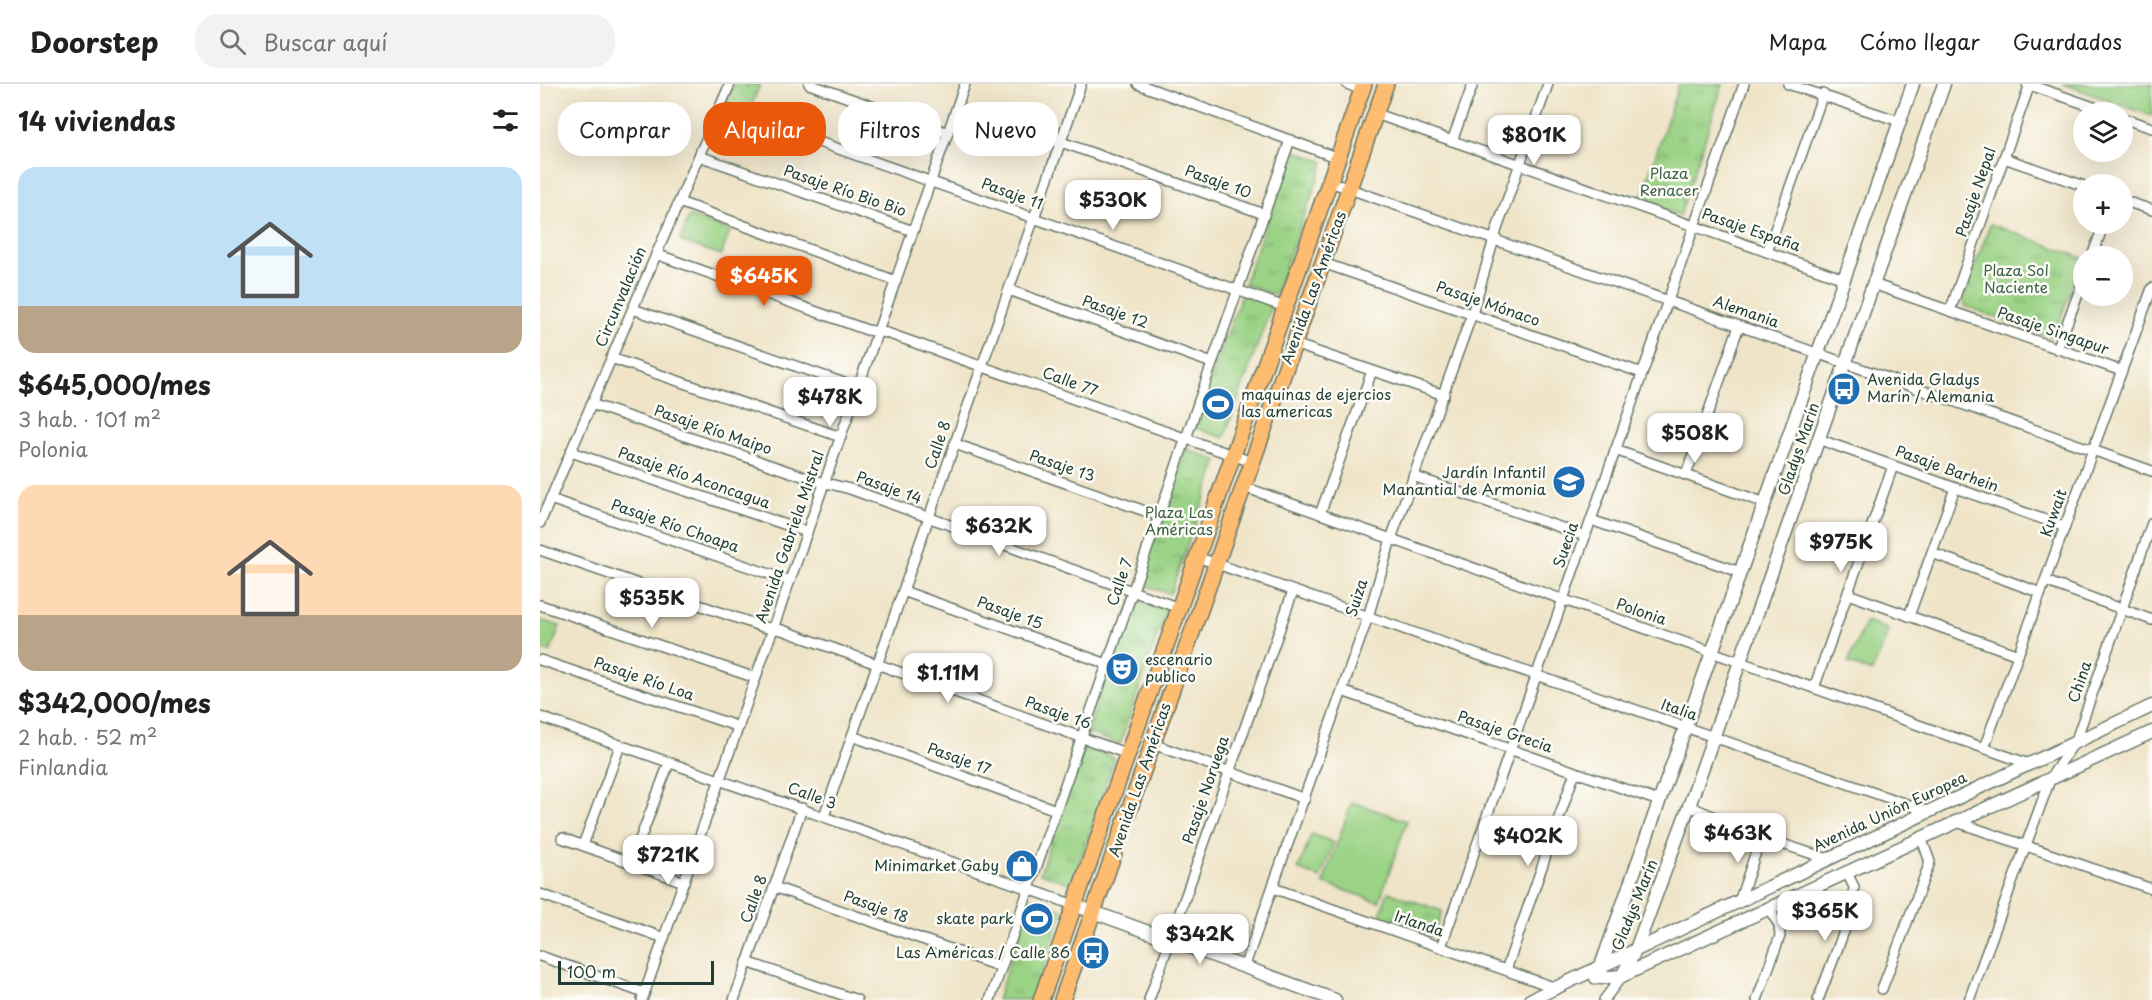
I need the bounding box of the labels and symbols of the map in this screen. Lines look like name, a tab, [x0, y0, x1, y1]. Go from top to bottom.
pin: $801K	[1492, 115, 1576, 166]
street label: Pasaje Nepal	[1948, 143, 2001, 240]
street label: Pasaje Río Bio Bio	[781, 158, 910, 221]
street label: Pasaje 10	[1182, 158, 1255, 203]
park label: Plaza Renacer	[1640, 161, 1698, 201]
street label: Pasaje 11	[978, 171, 1047, 214]
pin: $530K	[1071, 180, 1155, 231]
street label: Pasaje España	[1699, 201, 1804, 256]
street label: Avenida Las Américas	[1274, 208, 1351, 367]
street label: Circunvalación	[588, 243, 651, 350]
pin: $645K	[722, 256, 806, 307]
park label: Plaza Sol Naciente	[1983, 258, 2049, 298]
street label: Pasaje Mónaco	[1433, 274, 1543, 331]
street label: Pasaje 12	[1079, 288, 1152, 333]
street label: Alemania	[1710, 289, 1783, 333]
street label: Pasaje Singapur	[1995, 300, 2112, 359]
street label: Calle 77	[1039, 360, 1102, 401]
place label: Avenida Gladys Marín / Alemania	[1867, 367, 1995, 407]
bus stop icon: Avenida Gladys Marín / Alemania	[1826, 371, 1862, 407]
pin: $478K	[788, 377, 872, 428]
place label: maquinas de ejercios las americas	[1241, 382, 1391, 422]
sports icon: maquinas de ejercios las americas	[1200, 386, 1236, 422]
street label: Pasaje Río Maipo	[651, 398, 776, 460]
street label: Gladys Marín	[1771, 399, 1824, 498]
pin: $508K	[1653, 413, 1737, 464]
street label: Calle 8	[918, 417, 956, 472]
street label: Pasaje Barhein	[1893, 438, 2002, 497]
street label: Pasaje Río Aconcagua	[615, 440, 774, 514]
street label: Pasaje 13	[1027, 443, 1098, 487]
street label: Avenida Gabriela Mistral	[748, 447, 829, 626]
place label: Jardín Infantil Manantial de Armonia	[1383, 460, 1547, 500]
street label: Pasaje 14	[854, 464, 926, 509]
school or university icon: Jardín Infantil Manantial de Armonia	[1551, 464, 1587, 500]
street label: Kuwait	[2033, 485, 2072, 540]
street label: Pasaje Río Choapa	[608, 492, 743, 557]
park label: Plaza Las Américas	[1145, 500, 1213, 540]
pin: $632K	[957, 506, 1041, 557]
street label: Suecia	[1546, 518, 1583, 571]
pin: $975K	[1799, 522, 1883, 573]
street label: Calle 7	[1100, 554, 1138, 609]
street label: Suiza	[1339, 575, 1373, 619]
pin: $535K	[610, 578, 694, 629]
street label: Pasaje 15	[974, 589, 1047, 634]
street label: Polonia	[1613, 591, 1671, 630]
place label: escenario publico	[1145, 647, 1213, 687]
street label: Pasaje Río Loa	[591, 650, 698, 706]
theatre icon: escenario publico	[1104, 651, 1140, 687]
pin: $1.11M	[899, 653, 997, 704]
street label: China	[2061, 657, 2097, 705]
street label: Pasaje 16	[1022, 689, 1095, 734]
street label: Italia	[1658, 692, 1702, 726]
street label: Avenida Las Américas	[1101, 699, 1176, 860]
street label: Pasaje Grecia	[1455, 704, 1557, 758]
street label: Pasaje Noruega	[1175, 732, 1234, 847]
street label: Pasaje 17	[924, 735, 995, 780]
street label: Avenida Unión Europea	[1809, 765, 1971, 856]
street label: Calle 3	[785, 775, 840, 814]
pin: $463K	[1696, 813, 1780, 864]
pin: $402K	[1486, 816, 1570, 867]
pin: $721K	[626, 835, 710, 886]
shop icon: Minimarket Gaby	[1004, 848, 1040, 884]
place label: Minimarket Gaby	[874, 853, 999, 876]
street label: Gladys Marín	[1605, 855, 1662, 954]
street label: Calle 8	[733, 871, 772, 926]
street label: Pasaje 18	[841, 883, 912, 928]
pin: $365K	[1783, 891, 1867, 942]
sports icon: skate park	[1019, 901, 1055, 937]
street label: Irlanda	[1391, 903, 1448, 942]
place label: skate park	[937, 906, 1014, 929]
pin: $342K	[1158, 914, 1242, 965]
bus stop icon: Las Américas / Calle 86	[1075, 935, 1111, 971]
place label: Las Américas / Calle 86	[896, 940, 1070, 963]
scale bar	[558, 958, 714, 986]

